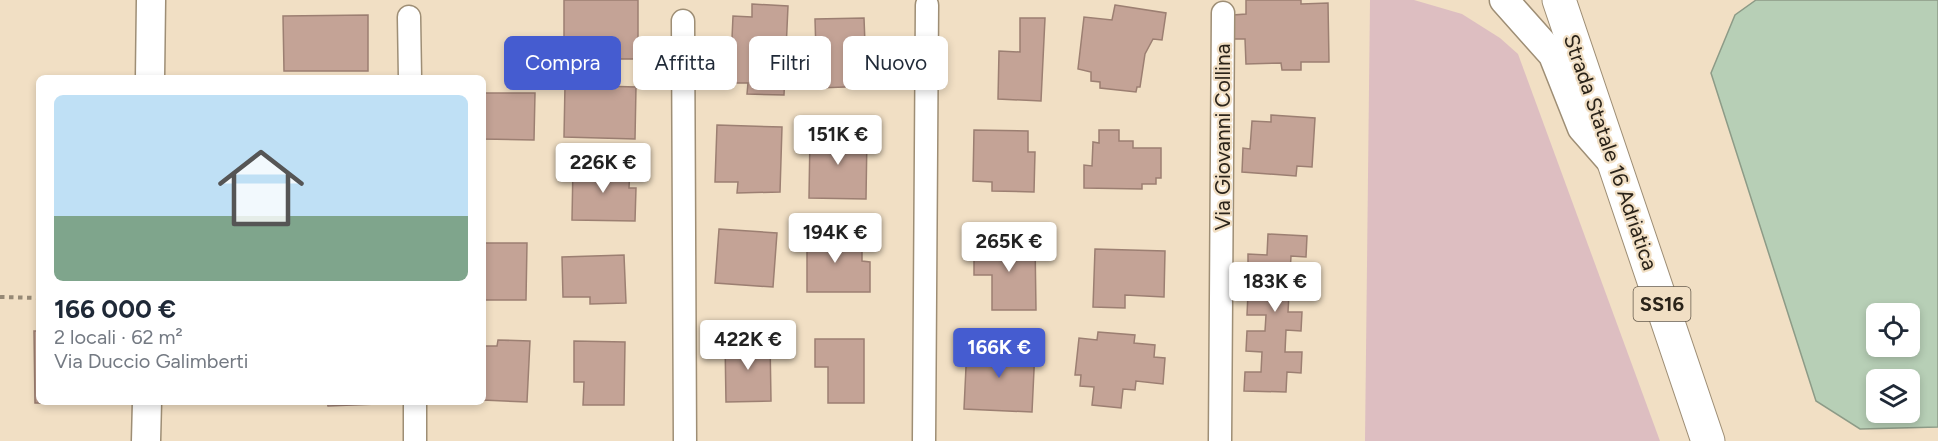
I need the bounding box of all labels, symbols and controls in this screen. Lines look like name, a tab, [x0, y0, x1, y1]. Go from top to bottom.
street label: Strada Statale 16 Adriatica	[1559, 31, 1663, 273]
chip: Compra	[504, 36, 621, 90]
chip: Affitta	[633, 36, 737, 90]
chip: Filtri	[749, 36, 831, 90]
chip: Nuovo	[843, 36, 948, 90]
street label: Via Giovanni Collina	[1210, 44, 1235, 230]
pin: 151K €	[789, 115, 887, 166]
text: 151K €	[808, 122, 868, 146]
icon: home	[207, 134, 315, 242]
pin: 226K €	[554, 143, 652, 194]
text: 226K €	[570, 150, 636, 174]
pin: 194K €	[786, 213, 884, 264]
text: 194K €	[803, 220, 867, 244]
pin: 265K €	[960, 222, 1058, 273]
text: 265K €	[976, 229, 1042, 253]
pin: 183K €	[1226, 262, 1324, 313]
text: 183K €	[1243, 269, 1307, 293]
road number: SS16	[1634, 287, 1690, 321]
text: 166 000 €	[54, 293, 176, 325]
map controls	[1866, 303, 1920, 423]
button: locate	[1866, 303, 1920, 357]
pin: 422K €	[699, 320, 797, 371]
text: 2 locali · 62 m²	[54, 325, 183, 349]
text: 422K €	[714, 327, 782, 351]
pin: 166K €	[950, 328, 1048, 379]
text: 166K €	[967, 335, 1031, 359]
text: Via Duccio Galimberti	[54, 349, 248, 373]
button: layers	[1866, 369, 1920, 423]

